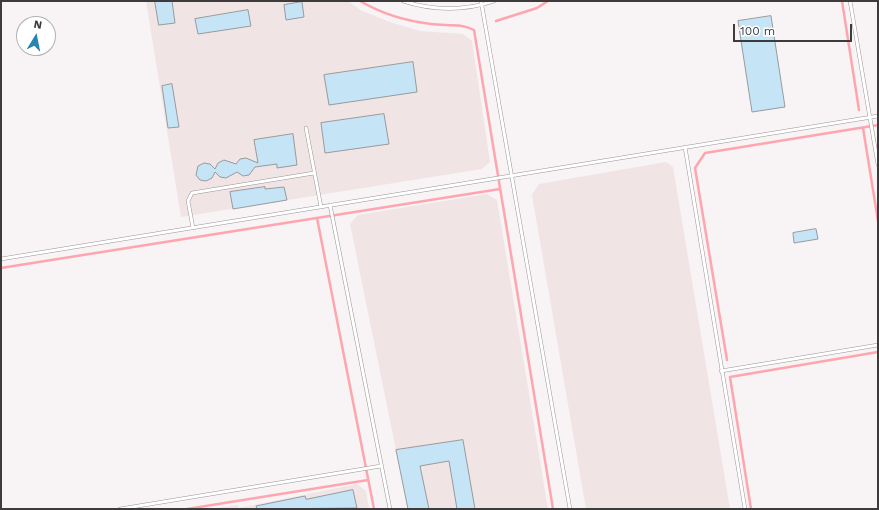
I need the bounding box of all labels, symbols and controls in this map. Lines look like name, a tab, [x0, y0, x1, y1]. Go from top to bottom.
north arrow	[16, 16, 56, 56]
scale bar	[735, 16, 854, 42]
text: N	[33, 18, 43, 32]
text: 100 m	[740, 24, 775, 38]

